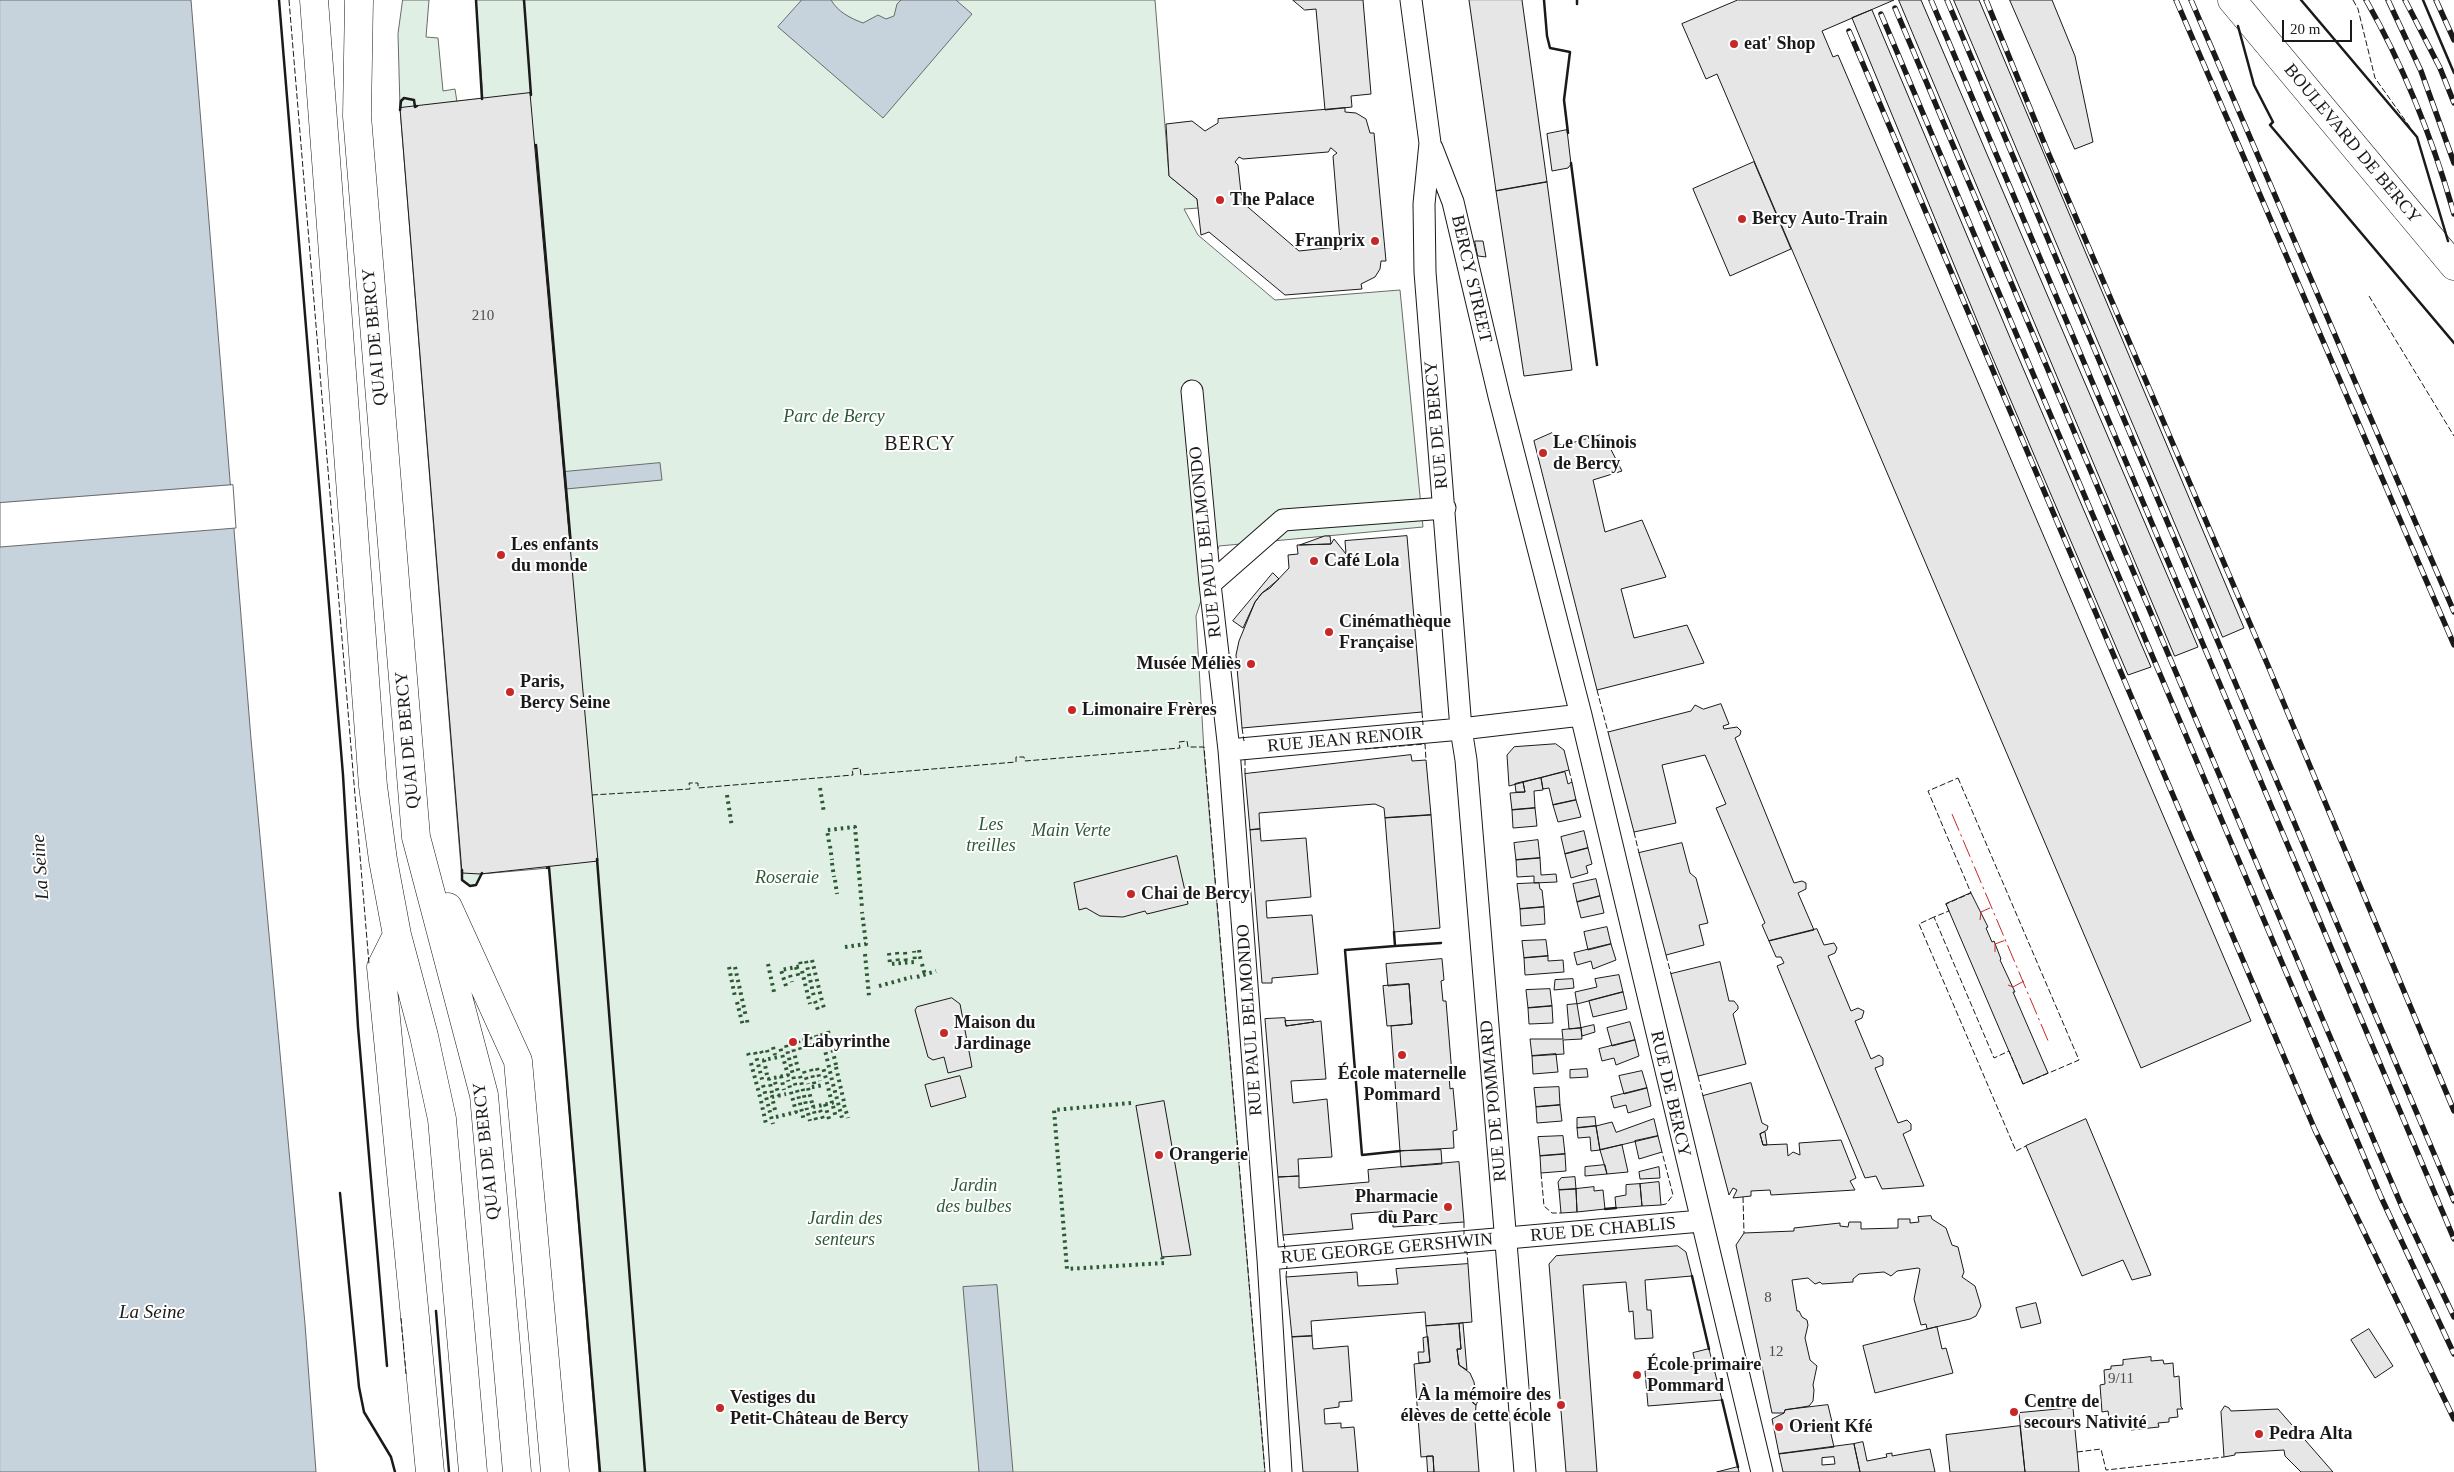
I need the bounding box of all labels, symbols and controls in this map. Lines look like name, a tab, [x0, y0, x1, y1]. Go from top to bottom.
scale bar	[2284, 10, 2354, 42]
text: 20 m	[2290, 21, 2320, 37]
place label: eat' Shop	[1744, 33, 1816, 55]
marker: eat' Shop	[1728, 38, 1740, 50]
street label: BOULEVARD DE BERCY	[2279, 60, 2425, 228]
place label: The Palace	[1230, 189, 1314, 211]
marker: The Palace	[1214, 194, 1226, 206]
place label: Bercy Auto-Train	[1752, 208, 1888, 230]
street label: BERCY STREET	[1446, 213, 1496, 345]
marker: Bercy Auto-Train	[1736, 213, 1748, 225]
place label: Franprix	[1295, 230, 1365, 252]
marker: Franprix	[1369, 235, 1381, 247]
street label: QUAI DE BERCY	[358, 267, 392, 407]
house number: 210	[472, 307, 494, 325]
street label: RUE DE BERCY	[1421, 360, 1453, 490]
park label: Parc de Bercy	[783, 406, 885, 428]
place label: Le Chinois de Bercy	[1553, 432, 1637, 474]
district label: BERCY	[884, 433, 956, 457]
street label: RUE PAUL BELMONDO	[1185, 445, 1227, 639]
marker: Le Chinois de Bercy	[1537, 447, 1549, 459]
place label: Les enfants du monde	[511, 534, 599, 576]
marker: Les enfants du monde	[495, 549, 507, 561]
place label: Café Lola	[1324, 550, 1399, 572]
marker: Café Lola	[1308, 555, 1320, 567]
place label: Cinémathèque Française	[1339, 611, 1451, 654]
marker: Cinémathèque Française	[1323, 626, 1335, 638]
place label: Musée Méliès	[1137, 653, 1241, 675]
marker: Musée Méliès	[1245, 658, 1257, 670]
street label: QUAI DE BERCY	[391, 670, 425, 810]
place label: Paris, Bercy Seine	[520, 671, 610, 714]
marker: Paris, Bercy Seine	[504, 686, 516, 698]
place label: Limonaire Frères	[1082, 699, 1217, 721]
marker: Limonaire Frères	[1066, 704, 1078, 716]
street label: RUE JEAN RENOIR	[1266, 722, 1424, 758]
park label: Les treilles	[966, 814, 1016, 856]
park label: Main Verte	[1031, 820, 1111, 842]
water label: La Seine	[27, 833, 55, 901]
park label: Roseraie	[755, 867, 819, 889]
place label: Chai de Bercy	[1141, 883, 1250, 905]
marker: Chai de Bercy	[1125, 888, 1137, 900]
street label: RUE PAUL BELMONDO	[1233, 923, 1267, 1117]
place label: Maison du Jardinage	[954, 1012, 1036, 1054]
street label: RUE DE POMMARD	[1476, 1019, 1512, 1183]
marker: Maison du Jardinage	[938, 1027, 950, 1039]
street label: RUE DE BERCY	[1645, 1029, 1695, 1159]
place label: Labyrinthe	[803, 1031, 890, 1053]
marker: Labyrinthe	[787, 1036, 799, 1048]
marker: École maternelle Pommard	[1396, 1049, 1408, 1061]
place label: École maternelle Pommard	[1338, 1063, 1466, 1106]
street label: QUAI DE BERCY	[469, 1081, 505, 1221]
place label: Orangerie	[1169, 1144, 1248, 1166]
marker: Orangerie	[1153, 1149, 1165, 1161]
park label: Jardin des bulbes	[936, 1175, 1012, 1218]
place label: Pharmacie du Parc	[1355, 1186, 1438, 1228]
marker: Pharmacie du Parc	[1442, 1201, 1454, 1213]
park label: Jardin des senteurs	[808, 1208, 882, 1250]
street label: RUE DE CHABLIS	[1529, 1213, 1677, 1247]
street label: RUE GEORGE GERSHWIN	[1280, 1229, 1494, 1269]
house number: 8	[1764, 1289, 1772, 1307]
water label: La Seine	[119, 1302, 185, 1324]
house number: 12	[1768, 1343, 1784, 1361]
place label: École primaire Pommard	[1647, 1354, 1761, 1396]
marker: École primaire Pommard	[1631, 1369, 1643, 1381]
house number: 9/11	[2108, 1370, 2134, 1388]
place label: À la mémoire des élèves de cette école	[1401, 1384, 1551, 1426]
place label: Vestiges du Petit-Château de Bercy	[730, 1387, 909, 1430]
place label: Centre de secours Nativité	[2024, 1391, 2146, 1434]
marker: À la mémoire des élèves de cette école	[1555, 1399, 1567, 1411]
marker: Vestiges du Petit-Château de Bercy	[714, 1402, 726, 1414]
marker: Centre de secours Nativité	[2008, 1406, 2020, 1418]
place label: Orient Kfé	[1789, 1416, 1872, 1438]
marker: Orient Kfé	[1773, 1421, 1785, 1433]
place label: Pedra Alta	[2269, 1423, 2352, 1445]
marker: Pedra Alta	[2253, 1428, 2265, 1440]

